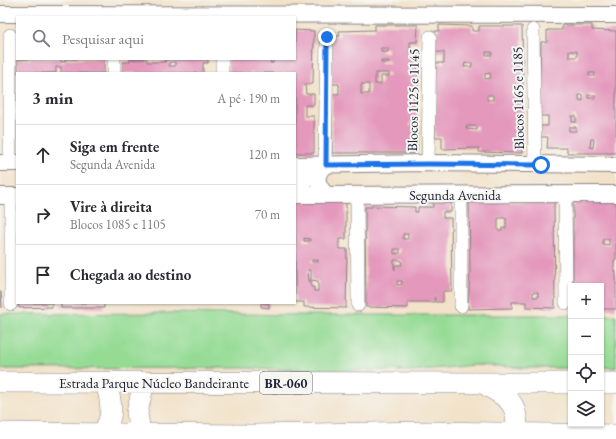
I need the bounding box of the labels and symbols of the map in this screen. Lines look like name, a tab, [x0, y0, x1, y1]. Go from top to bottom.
route end	[318, 28, 336, 46]
street label: Blocos 1165 e 1185	[508, 46, 528, 150]
street label: Blocos 1125 e 1145	[403, 48, 423, 152]
route start	[532, 156, 550, 174]
street label: Segunda Avenida	[409, 186, 501, 204]
road number: BR-060	[260, 372, 312, 394]
street label: Estrada Parque Núcleo Bandeirante	[59, 374, 250, 392]

